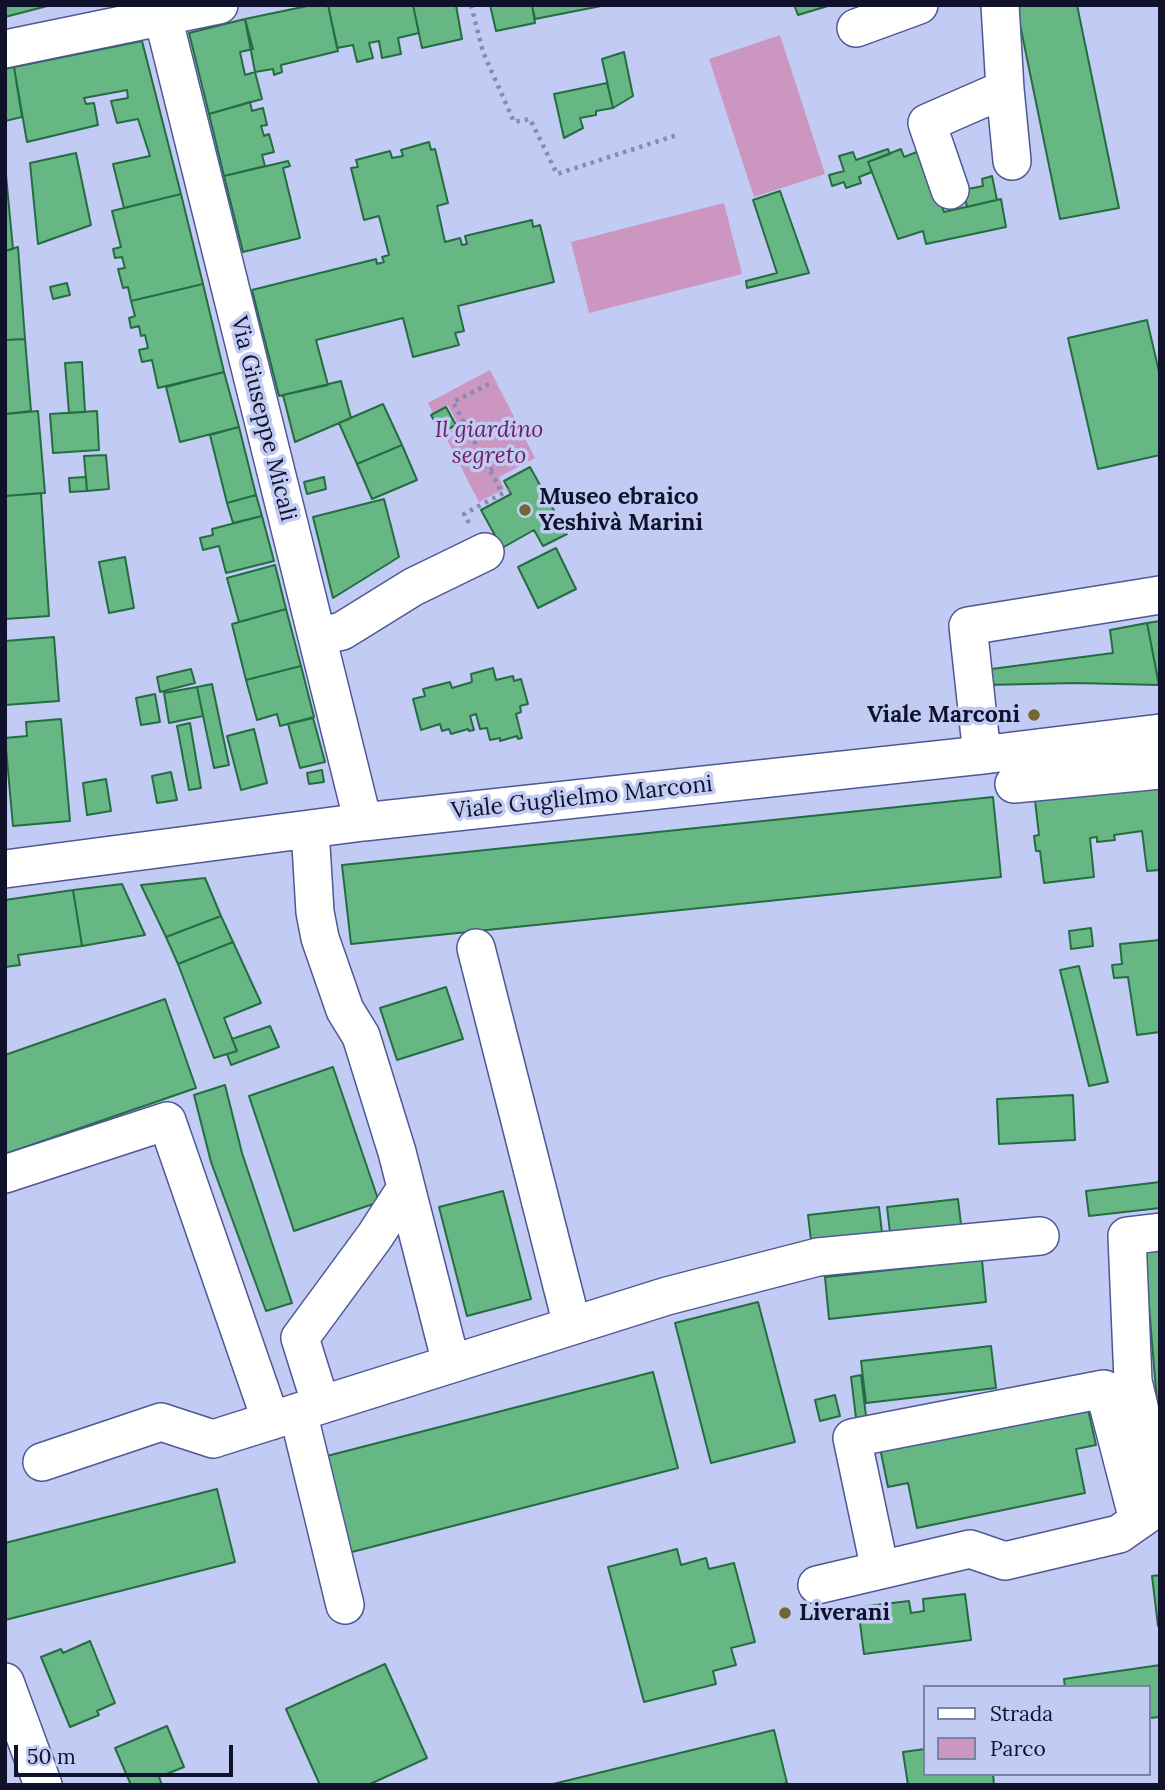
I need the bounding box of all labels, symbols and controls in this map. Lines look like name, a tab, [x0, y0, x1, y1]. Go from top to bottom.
street label: Via Giuseppe Micali	[224, 314, 302, 524]
park label: Il giardino segreto	[435, 416, 543, 470]
place label: Museo ebraico Yeshivà Marini	[539, 483, 703, 537]
marker: Museo ebraico Yeshivà Marini	[517, 502, 533, 518]
place label: Viale Marconi	[867, 701, 1020, 729]
marker: Viale Marconi	[1026, 707, 1042, 723]
street label: Viale Guglielmo Marconi	[450, 771, 714, 825]
place label: Liverani	[799, 1599, 890, 1627]
marker: Liverani	[777, 1605, 793, 1621]
legend	[923, 1685, 1151, 1776]
text: Strada	[990, 1700, 1053, 1727]
scale bar	[18, 1730, 236, 1774]
text: Parco	[990, 1735, 1046, 1762]
text: 50 m	[27, 1743, 76, 1770]

